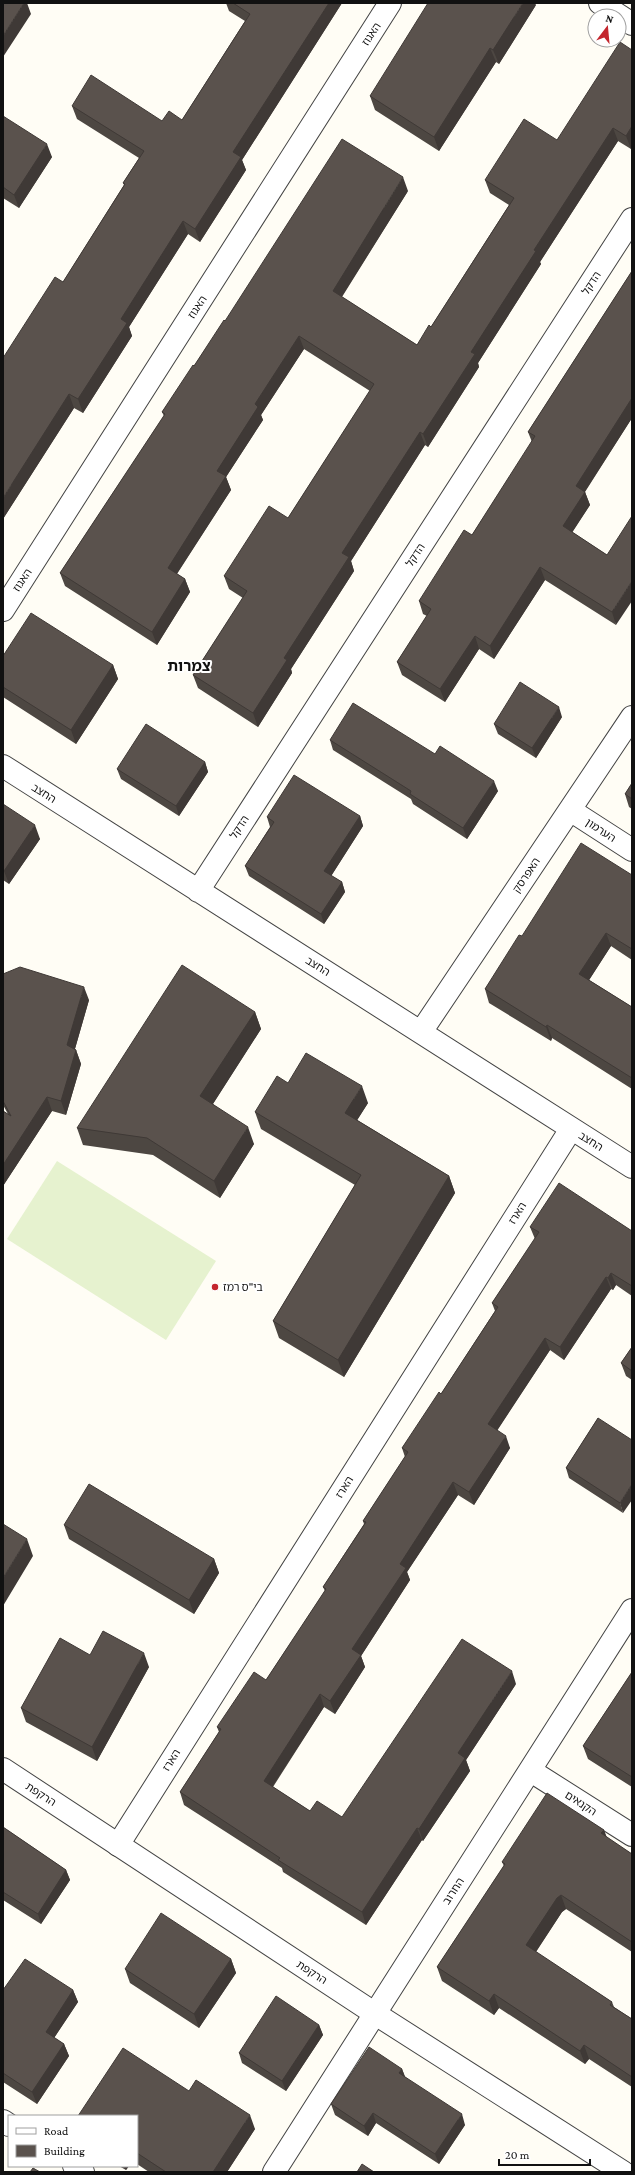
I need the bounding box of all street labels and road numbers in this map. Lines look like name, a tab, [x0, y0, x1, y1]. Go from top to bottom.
street label: האגוז	[359, 20, 383, 48]
street label: הדקל	[579, 269, 603, 297]
street label: האגוז	[185, 293, 209, 321]
street label: הדקל	[403, 541, 427, 569]
street label: האגוז	[10, 566, 34, 594]
street label: החצב	[30, 781, 58, 805]
street label: הדקל	[227, 813, 251, 841]
street label: הערמון	[584, 816, 618, 844]
street label: האפרסק	[510, 855, 542, 895]
street label: החצב	[304, 954, 332, 978]
street label: החצב	[577, 1129, 605, 1153]
street label: הארז	[506, 1200, 528, 1226]
street label: הארז	[333, 1474, 355, 1500]
street label: הארז	[160, 1747, 182, 1773]
street label: הרקפת	[24, 1780, 58, 1808]
street label: הקנאים	[563, 1788, 599, 1818]
street label: החרוב	[440, 1875, 466, 1907]
street label: הרקפת	[295, 1958, 329, 1986]

